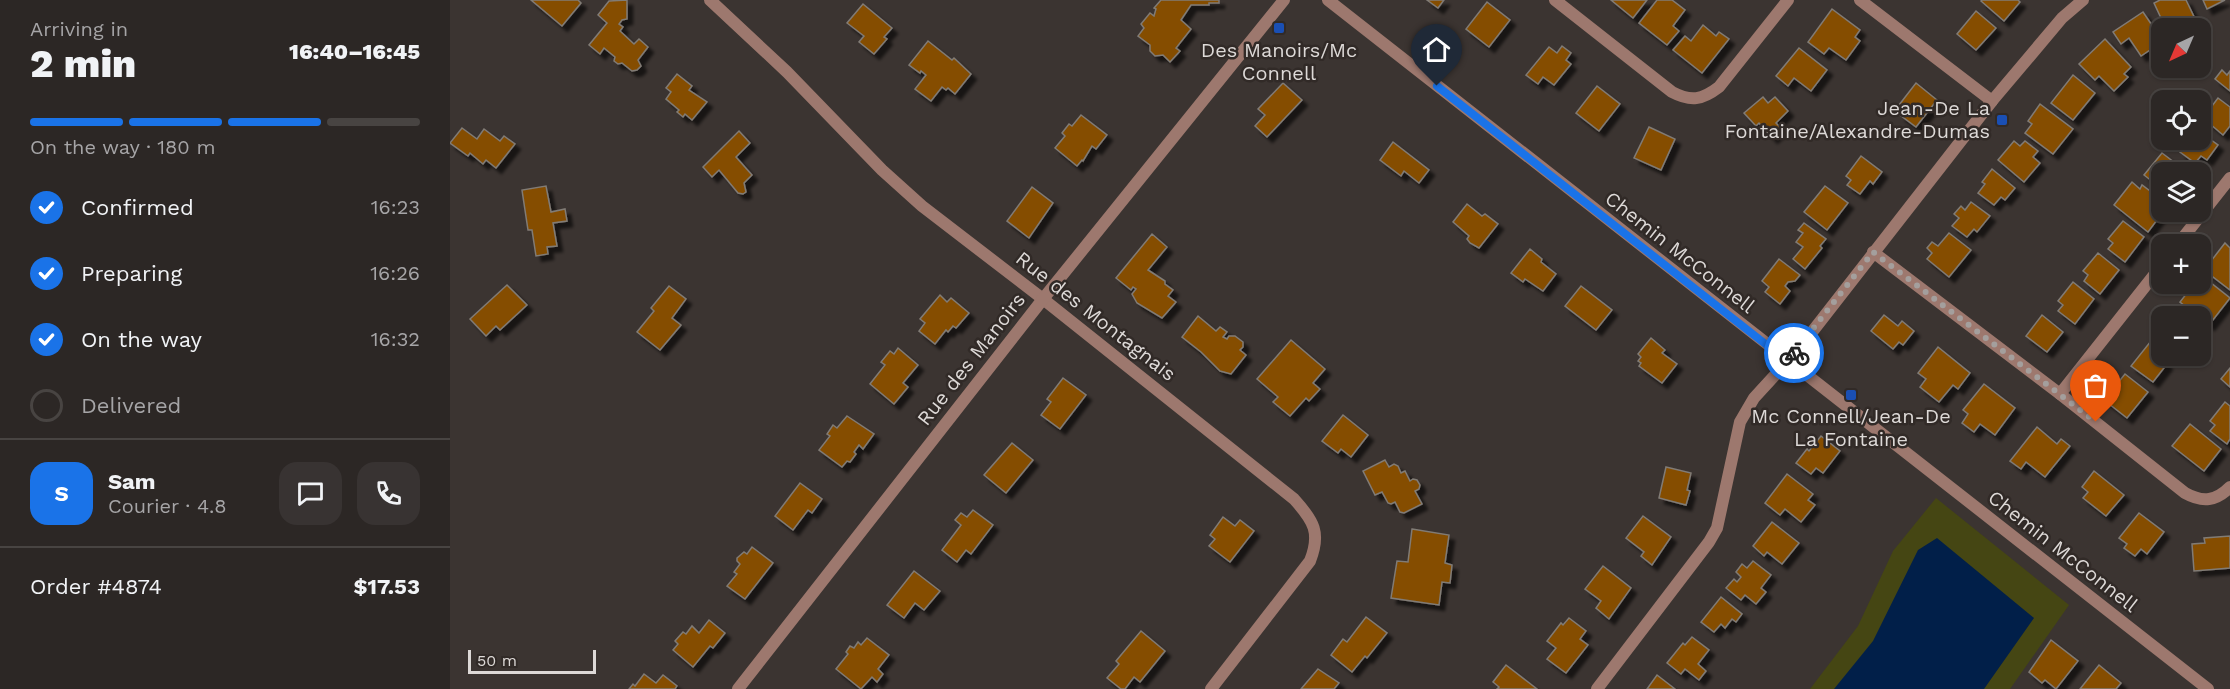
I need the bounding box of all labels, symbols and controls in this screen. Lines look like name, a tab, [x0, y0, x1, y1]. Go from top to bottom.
text: Arriving in	[30, 17, 128, 41]
north arrow	[2151, 18, 2211, 78]
map controls	[2151, 18, 2211, 366]
marker: Des Manoirs/Mc Connell	[1272, 21, 1286, 35]
pin	[1411, 24, 1462, 86]
icon: home	[1420, 33, 1453, 66]
place label: Des Manoirs/Mc Connell	[1201, 38, 1357, 85]
text: 16:40–16:45	[289, 39, 420, 64]
text: 2 min	[30, 41, 136, 86]
button: locate	[2151, 90, 2211, 150]
place label: Jean-De La Fontaine/Alexandre-Dumas	[1725, 96, 1990, 143]
marker: Jean-De La Fontaine/Alexandre-Dumas	[1995, 113, 2009, 127]
text: On the way · 180 m	[30, 135, 216, 159]
button: layers	[2151, 162, 2211, 222]
street label: Chemin McConnell	[1600, 186, 1760, 318]
icon: check	[30, 191, 63, 224]
text: Confirmed	[81, 195, 194, 220]
text: 16:23	[371, 195, 420, 219]
button: +	[2151, 234, 2211, 294]
street label: Rue des Montagnais	[1011, 246, 1181, 386]
icon: check	[30, 257, 63, 290]
text: Preparing	[81, 261, 182, 286]
text: 16:26	[370, 261, 420, 285]
street label: Rue des Manoirs	[912, 288, 1030, 430]
button: −	[2151, 306, 2211, 366]
icon: check	[30, 323, 63, 356]
courier	[1764, 323, 1824, 383]
text: On the way	[81, 327, 202, 352]
text: 16:32	[371, 327, 420, 351]
icon: bike	[1778, 337, 1811, 370]
pin	[2070, 360, 2121, 422]
icon: bag	[2079, 369, 2112, 402]
marker: Mc Connell/Jean-De La Fontaine	[1844, 388, 1858, 402]
text: Delivered	[81, 393, 181, 418]
place label: Mc Connell/Jean-De La Fontaine	[1751, 404, 1951, 451]
button: chat	[279, 462, 342, 525]
button: phone	[357, 462, 420, 525]
text: Sam	[108, 469, 156, 494]
text: S	[54, 481, 69, 506]
street label: Chemin McConnell	[1983, 485, 2143, 617]
text: Courier · 4.8	[108, 494, 227, 518]
text: Order #4874	[30, 574, 162, 599]
text: $17.53	[353, 574, 420, 599]
scale bar	[468, 647, 596, 674]
text: 50 m	[477, 651, 517, 670]

